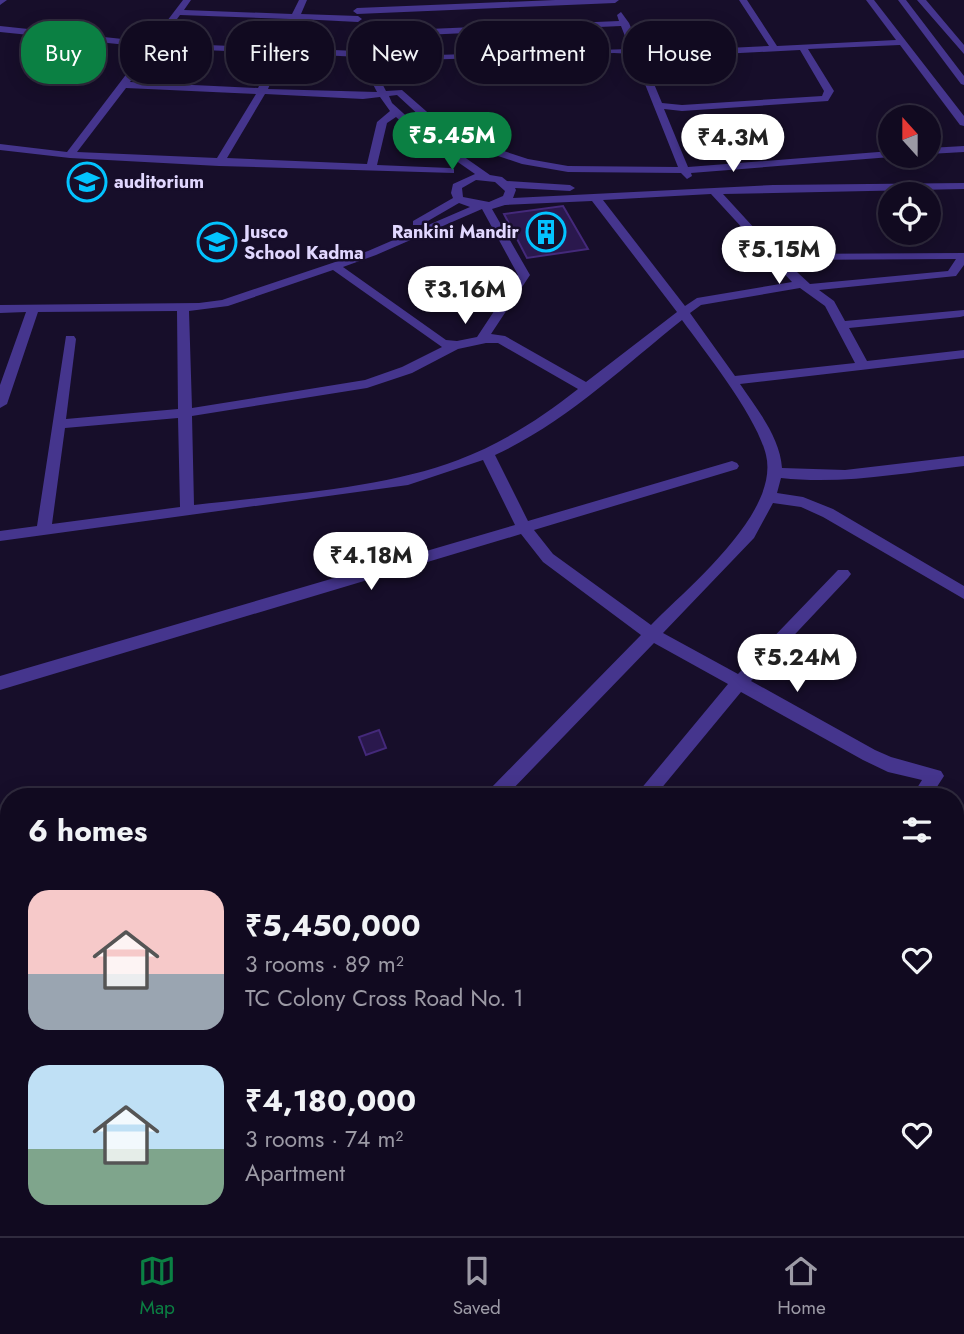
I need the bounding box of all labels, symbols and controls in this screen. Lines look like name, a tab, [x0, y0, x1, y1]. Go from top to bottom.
chip: Buy	[21, 21, 106, 84]
chip: Rent	[120, 21, 212, 84]
chip: Filters	[226, 21, 334, 84]
chip: New	[348, 21, 442, 84]
chip: Apartment	[456, 21, 609, 84]
chip: House	[623, 21, 736, 84]
north arrow	[878, 105, 942, 168]
map controls	[878, 105, 941, 245]
pin: ₹5.45M	[395, 113, 509, 172]
pin: ₹4.3M	[684, 114, 782, 174]
text: ₹5.45M	[409, 118, 495, 152]
text: ₹4.3M	[697, 120, 769, 154]
school or university icon: auditorium	[66, 161, 108, 203]
place label: auditorium	[114, 169, 204, 195]
button: locate	[878, 182, 941, 245]
building icon: Rankini Mandir	[525, 211, 567, 253]
place label: Jusco School Kadma	[241, 219, 364, 266]
place label: Rankini Mandir	[392, 219, 520, 245]
school or university icon: Jusco School Kadma	[196, 221, 238, 263]
pin: ₹5.15M	[722, 226, 836, 286]
text: ₹5.15M	[738, 232, 820, 266]
pin: ₹3.16M	[408, 266, 522, 326]
text: ₹3.16M	[424, 272, 506, 306]
pin: ₹4.18M	[314, 532, 428, 592]
text: ₹4.18M	[329, 538, 413, 572]
pin: ₹5.24M	[740, 634, 854, 694]
text: ₹5.24M	[753, 640, 841, 674]
text: 6 homes	[28, 809, 147, 852]
icon: filters	[898, 811, 936, 849]
text: ₹5,450,000	[245, 904, 421, 947]
icon: home	[84, 918, 168, 1002]
icon: heart	[898, 941, 936, 979]
text: 3 rooms · 89 m²	[245, 947, 404, 981]
text: TC Colony Cross Road No. 1	[245, 981, 524, 1015]
text: ₹4,180,000	[245, 1079, 416, 1122]
icon: home	[84, 1093, 168, 1177]
icon: heart	[898, 1116, 936, 1154]
text: 3 rooms · 74 m²	[245, 1122, 403, 1156]
text: Apartment	[245, 1156, 345, 1190]
tab: Map	[138, 1252, 176, 1321]
tab: Saved	[453, 1252, 501, 1321]
tab: Home	[777, 1252, 826, 1321]

